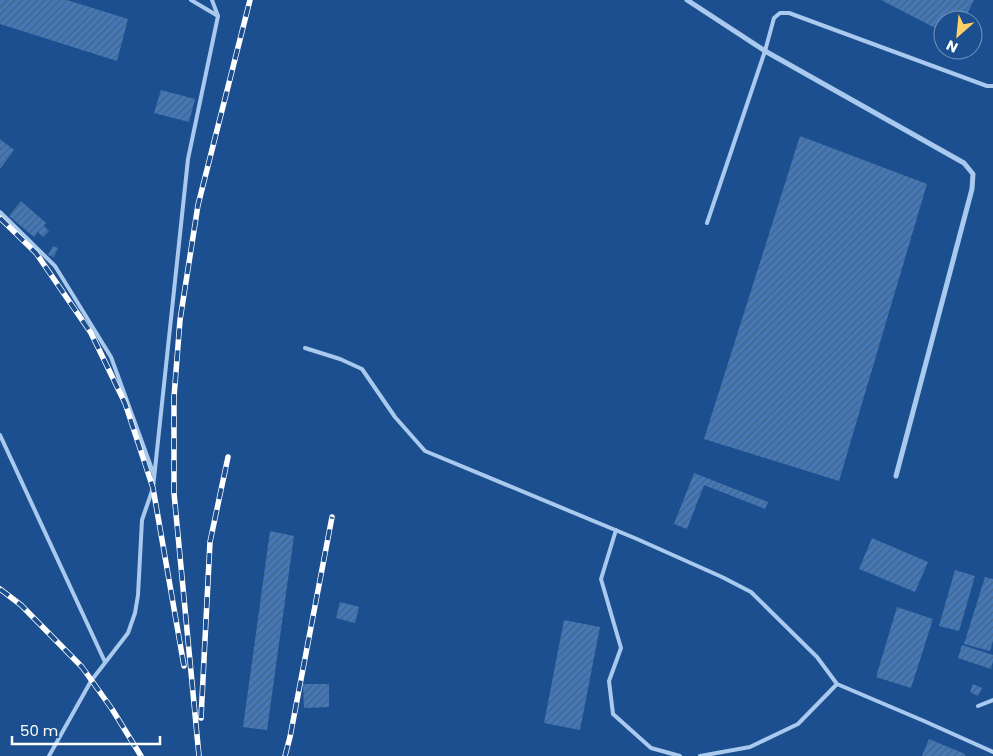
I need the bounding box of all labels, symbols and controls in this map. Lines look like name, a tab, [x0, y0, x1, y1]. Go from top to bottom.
north arrow	[933, 10, 983, 60]
text: N	[943, 35, 961, 58]
scale bar	[12, 714, 160, 746]
text: 50 m	[20, 720, 58, 741]

